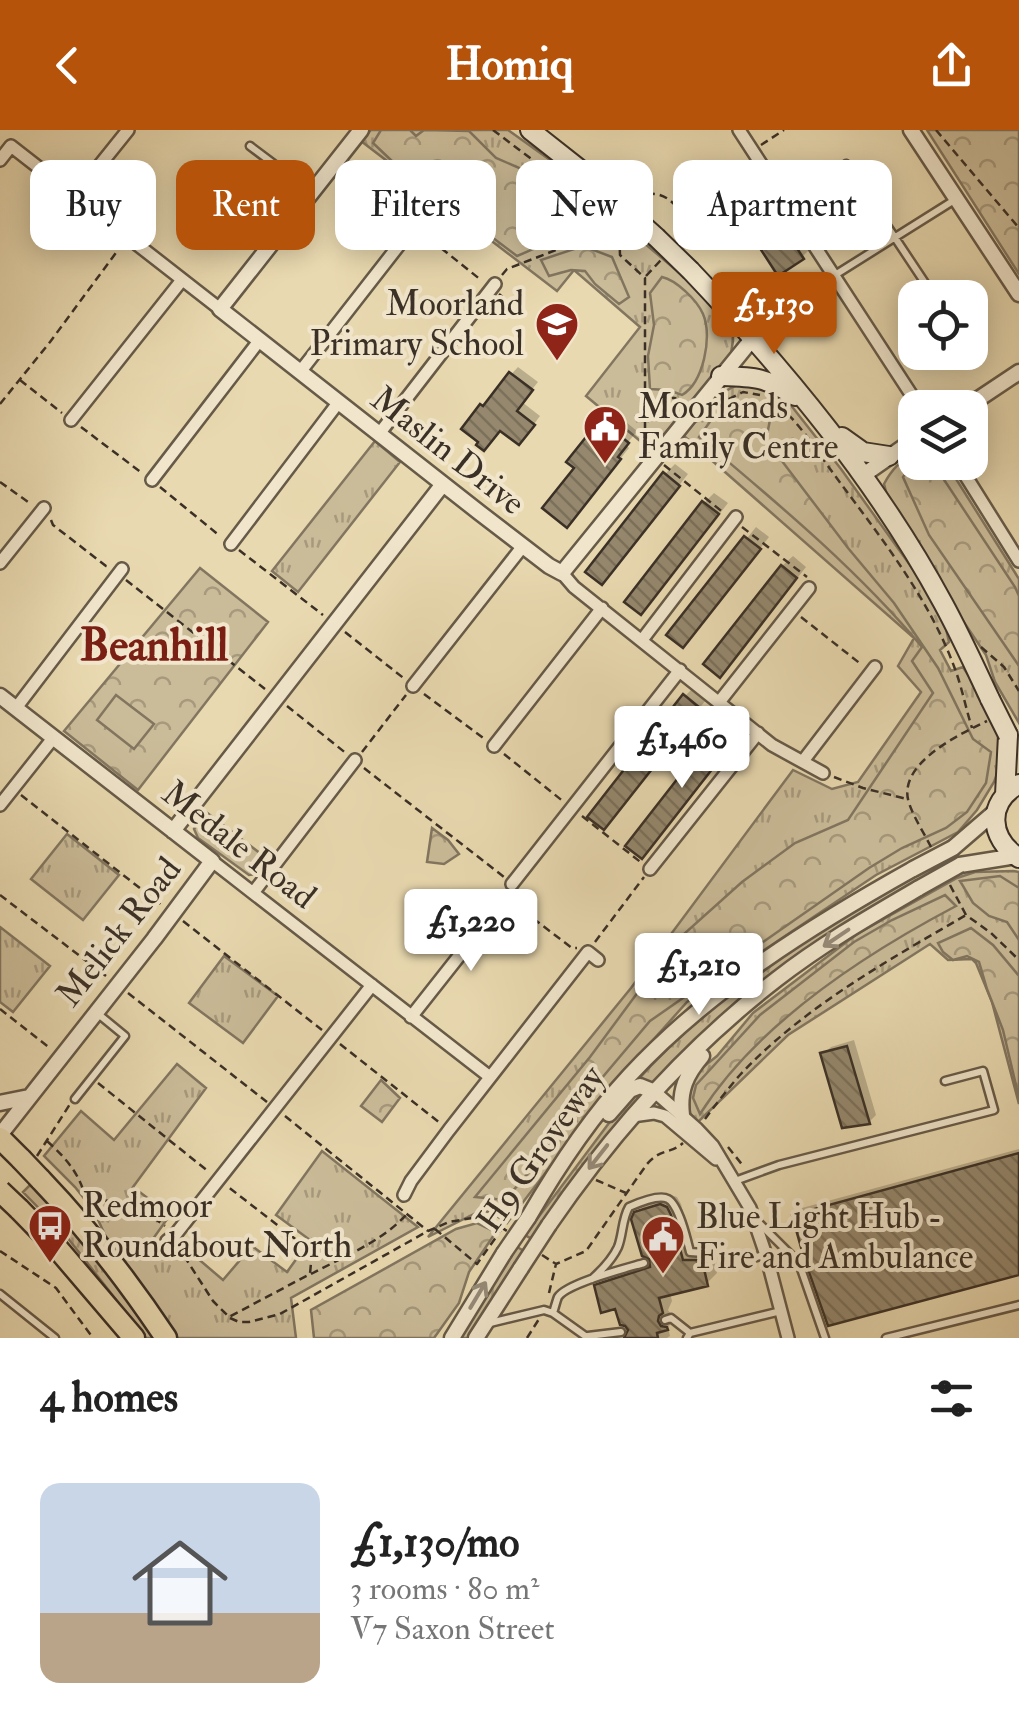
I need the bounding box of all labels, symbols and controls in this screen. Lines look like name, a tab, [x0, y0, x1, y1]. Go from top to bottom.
text: Homiq	[445, 37, 574, 93]
icon: back	[40, 38, 95, 93]
icon: share	[924, 38, 979, 93]
chip: Buy	[30, 160, 156, 250]
chip: Rent	[176, 160, 315, 250]
chip: Filters	[335, 160, 496, 250]
chip: New	[516, 160, 653, 250]
chip: Apartment	[673, 160, 892, 250]
pin: £1,130	[693, 272, 855, 357]
map controls	[898, 280, 988, 480]
button: locate	[898, 280, 988, 370]
place label: Moorland Primary School	[310, 282, 524, 366]
text: £1,130	[734, 284, 814, 324]
school or university icon: Moorland Primary School	[534, 301, 580, 362]
street label: Maslin Drive	[362, 377, 534, 525]
place label: Moorlands Family Centre	[638, 385, 838, 469]
button: layers	[898, 390, 988, 480]
public building icon: Moorlands Family Centre	[582, 404, 628, 465]
district label: Beanhill	[80, 618, 229, 674]
pin: £1,460	[601, 706, 763, 791]
text: £1,460	[636, 718, 728, 758]
street label: Medale Road	[153, 771, 325, 919]
street label: Melick Road	[47, 849, 191, 1015]
pin: £1,220	[390, 889, 552, 974]
text: £1,220	[426, 901, 516, 941]
one-way arrow	[822, 927, 850, 948]
pin: £1,210	[618, 933, 780, 1018]
text: £1,210	[657, 945, 741, 985]
street label: H9 Groveway	[468, 1057, 615, 1241]
one-way arrow	[587, 1144, 609, 1170]
place label: Redmoor Roundabout North	[82, 1184, 352, 1268]
place label: Blue Light Hub - Fire and Ambulance	[696, 1195, 973, 1279]
bus stop icon: Redmoor Roundabout North	[27, 1203, 73, 1264]
public building icon: Blue Light Hub - Fire and Ambulance	[640, 1214, 686, 1275]
one-way arrow	[468, 1281, 488, 1310]
icon: filters	[924, 1371, 979, 1426]
text: 4 homes	[40, 1372, 178, 1424]
text: £1,130/mo	[350, 1517, 519, 1569]
icon: home	[120, 1523, 240, 1643]
text: 3 rooms · 80 m²	[350, 1569, 539, 1609]
text: V7 Saxon Street	[350, 1609, 555, 1649]

